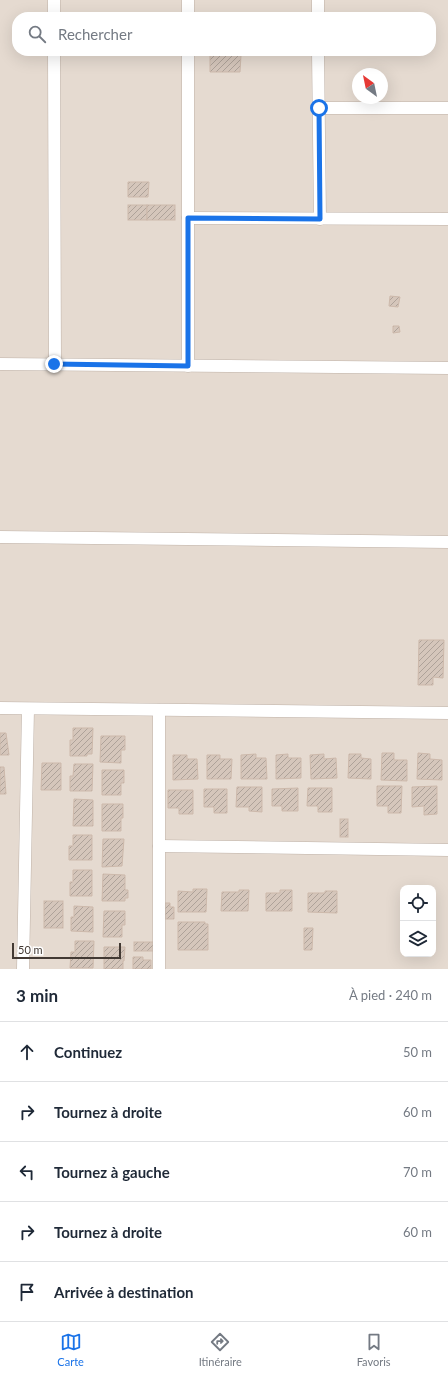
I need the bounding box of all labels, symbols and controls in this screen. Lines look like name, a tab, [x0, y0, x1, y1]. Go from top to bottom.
search box	[12, 12, 436, 56]
icon: search	[26, 23, 48, 45]
text: Rechercher	[58, 25, 132, 43]
north arrow	[352, 68, 388, 104]
route start	[310, 99, 328, 117]
route end	[45, 355, 63, 373]
map controls	[400, 885, 436, 957]
button: locate	[400, 885, 436, 921]
button: layers	[400, 921, 436, 957]
scale bar	[12, 941, 121, 960]
text: 50 m	[18, 943, 43, 956]
text: 3 min	[16, 985, 58, 1006]
text: À pied · 240 m	[349, 987, 432, 1003]
icon: ahead	[16, 1041, 38, 1063]
text: Continuez	[54, 1043, 122, 1061]
text: 50 m	[403, 1044, 432, 1060]
icon: right	[16, 1101, 38, 1123]
text: Tournez à droite	[54, 1103, 162, 1121]
text: 60 m	[403, 1104, 432, 1120]
icon: left	[16, 1161, 38, 1183]
text: Tournez à gauche	[54, 1163, 170, 1181]
text: 70 m	[403, 1164, 432, 1180]
icon: right	[16, 1221, 38, 1243]
text: Tournez à droite	[54, 1223, 162, 1241]
text: 60 m	[403, 1224, 432, 1240]
icon: arrive	[16, 1281, 38, 1303]
text: Arrivée à destination	[54, 1283, 193, 1301]
tab: Carte	[57, 1331, 84, 1368]
tab: Itinéraire	[199, 1331, 242, 1368]
tab: Favoris	[357, 1331, 391, 1368]

